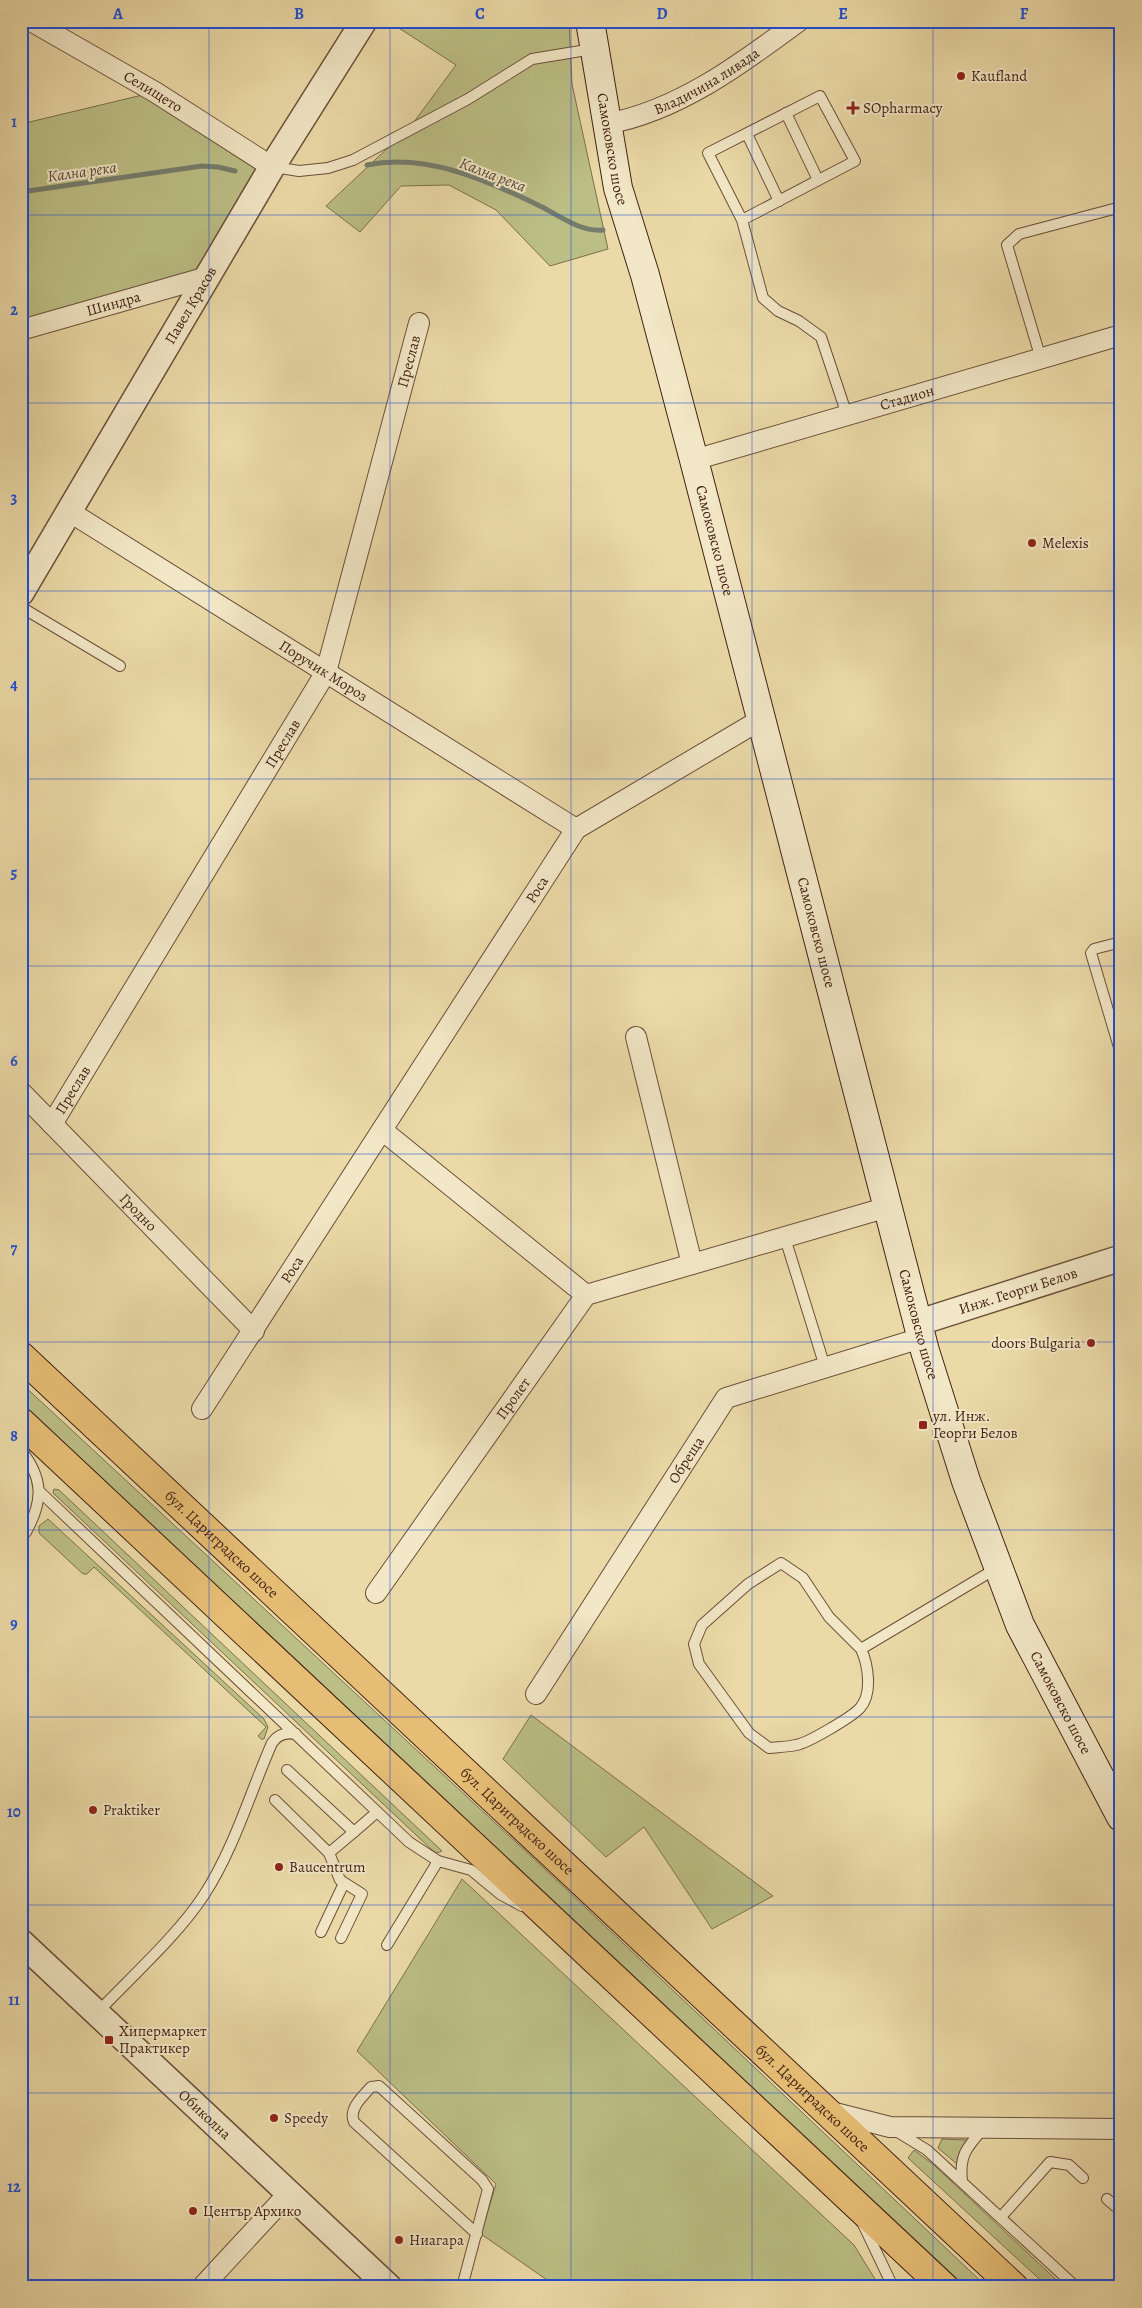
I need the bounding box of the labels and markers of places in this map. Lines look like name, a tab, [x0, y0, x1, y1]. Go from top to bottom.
place label: Kaufland	[971, 66, 1028, 86]
marker: Kaufland	[955, 70, 967, 82]
place label: SOpharmacy	[863, 98, 943, 118]
marker: SOpharmacy	[847, 102, 859, 114]
place label: Мelexis	[1042, 533, 1089, 553]
marker: Мelexis	[1026, 537, 1038, 549]
place label: doors Bulgaria	[991, 1333, 1081, 1353]
marker: doors Bulgaria	[1085, 1337, 1097, 1349]
place label: ул. Инж. Георги Белов	[932, 1406, 1018, 1443]
marker: ул. Инж. Георги Белов	[917, 1419, 929, 1431]
place label: Praktiker	[103, 1800, 160, 1820]
marker: Praktiker	[87, 1804, 99, 1816]
place label: Baucentrum	[289, 1857, 366, 1877]
marker: Baucentrum	[273, 1861, 285, 1873]
place label: Хипермаркет Практикер	[119, 2021, 207, 2058]
marker: Хипермаркет Практикер	[103, 2034, 115, 2046]
place label: Speedy	[284, 2108, 328, 2128]
marker: Speedy	[268, 2112, 280, 2124]
place label: Център Архико	[203, 2201, 301, 2221]
marker: Център Архико	[187, 2205, 199, 2217]
place label: Ниагара	[409, 2230, 464, 2250]
marker: Ниагара	[393, 2234, 405, 2246]

